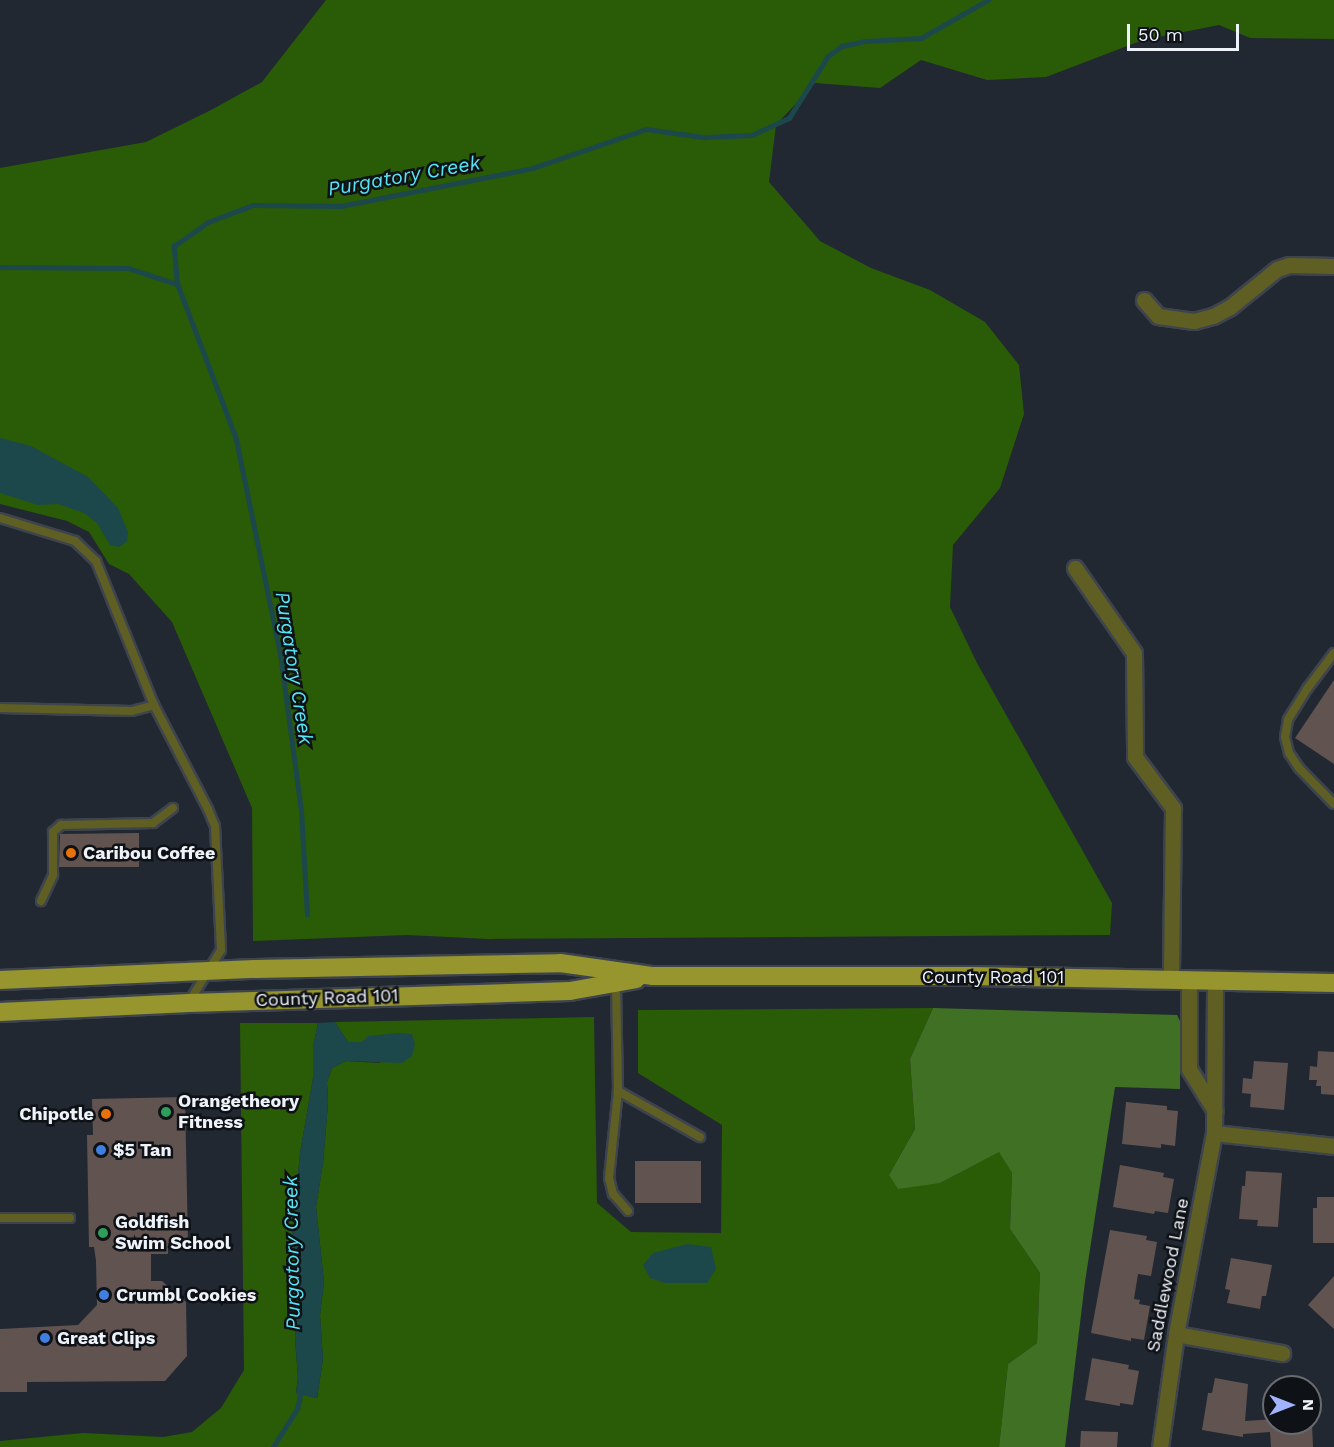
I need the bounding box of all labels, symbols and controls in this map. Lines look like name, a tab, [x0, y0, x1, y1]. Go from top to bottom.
scale bar	[1130, 12, 1242, 50]
text: 50 m	[1138, 24, 1183, 45]
water label: Purgatory Creek	[326, 151, 482, 201]
water label: Purgatory Creek	[270, 590, 318, 746]
place label: Caribou Coffee	[83, 842, 215, 864]
marker: Caribou Coffee	[64, 846, 78, 860]
street label: County Road 101	[921, 966, 1065, 988]
street label: County Road 101	[255, 985, 399, 1011]
place label: Orangetheory Fitness	[178, 1091, 299, 1134]
place label: Chipotle	[19, 1103, 94, 1125]
marker: Orangetheory Fitness	[159, 1105, 173, 1119]
marker: Chipotle	[99, 1107, 113, 1121]
place label: $5 Tan	[113, 1139, 172, 1161]
marker: $5 Tan	[94, 1143, 108, 1157]
water label: Purgatory Creek	[279, 1175, 305, 1331]
street label: Saddlewood Lane	[1143, 1196, 1193, 1354]
place label: Goldfish Swim School	[115, 1212, 231, 1254]
marker: Goldfish Swim School	[96, 1226, 110, 1240]
place label: Crumbl Cookies	[116, 1284, 257, 1306]
marker: Crumbl Cookies	[97, 1288, 111, 1302]
place label: Great Clips	[57, 1327, 155, 1349]
marker: Great Clips	[38, 1331, 52, 1345]
north arrow	[1262, 1375, 1322, 1435]
text: N	[1299, 1399, 1318, 1411]

